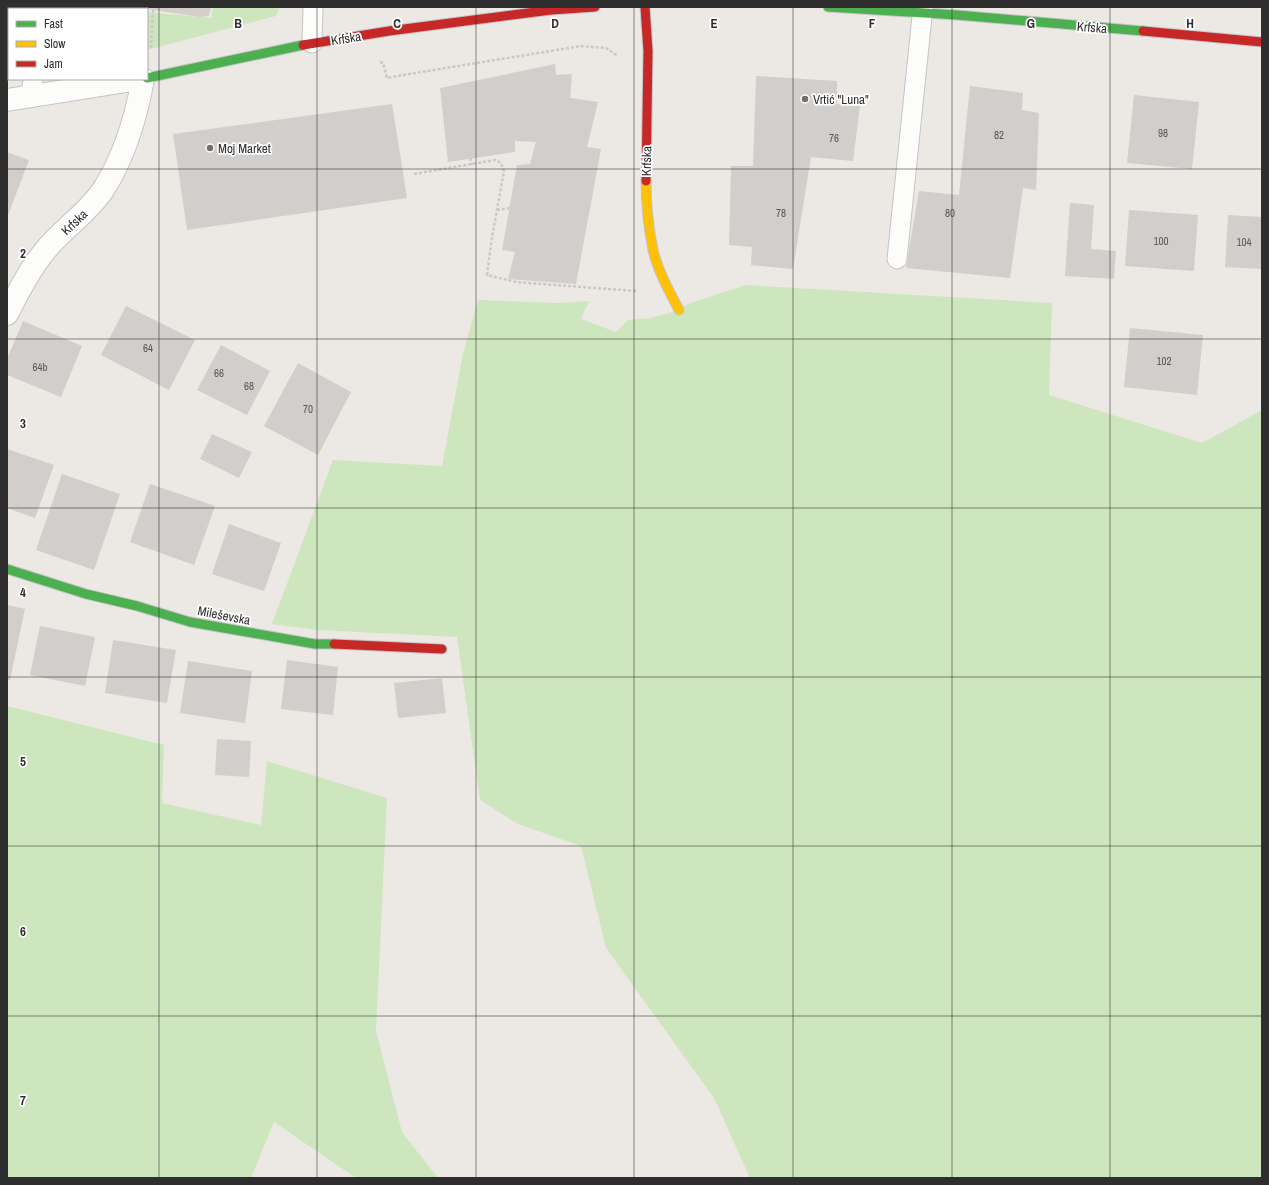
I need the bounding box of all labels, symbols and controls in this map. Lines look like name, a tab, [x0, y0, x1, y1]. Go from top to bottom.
legend	[8, 8, 148, 80]
text: B	[234, 15, 242, 32]
text: C	[393, 15, 401, 32]
text: D	[551, 15, 559, 32]
text: E	[710, 15, 718, 32]
text: F	[869, 15, 876, 32]
text: G	[1027, 15, 1035, 32]
text: H	[1186, 15, 1194, 32]
text: Fast	[44, 16, 63, 32]
street label: Krfska	[1076, 18, 1108, 37]
street label: Krfska	[330, 28, 362, 49]
text: Slow	[44, 36, 66, 52]
text: Jam	[44, 56, 63, 72]
place label: Vrtić "Luna"	[813, 91, 869, 108]
marker: Vrtić "Luna"	[800, 94, 810, 104]
house number: 98	[1158, 126, 1168, 140]
house number: 82	[994, 128, 1004, 142]
house number: 76	[829, 131, 839, 145]
place label: Moj Market	[218, 140, 271, 157]
marker: Moj Market	[205, 143, 215, 153]
street label: Krfska	[638, 146, 655, 176]
street label: Krfska	[58, 206, 91, 239]
house number: 78	[776, 206, 786, 220]
house number: 80	[945, 206, 955, 220]
house number: 100	[1153, 234, 1169, 248]
house number: 104	[1236, 235, 1252, 249]
text: 2	[20, 245, 26, 262]
house number: 64	[143, 341, 153, 355]
house number: 102	[1156, 354, 1172, 368]
house number: 64b	[32, 360, 48, 374]
house number: 66	[214, 366, 224, 380]
house number: 68	[244, 379, 254, 393]
house number: 70	[303, 402, 313, 416]
text: 3	[20, 415, 26, 432]
text: 4	[20, 584, 26, 601]
street label: Mileševska	[196, 602, 252, 629]
text: 5	[20, 753, 26, 770]
text: 6	[20, 923, 26, 940]
text: 7	[20, 1092, 26, 1109]

